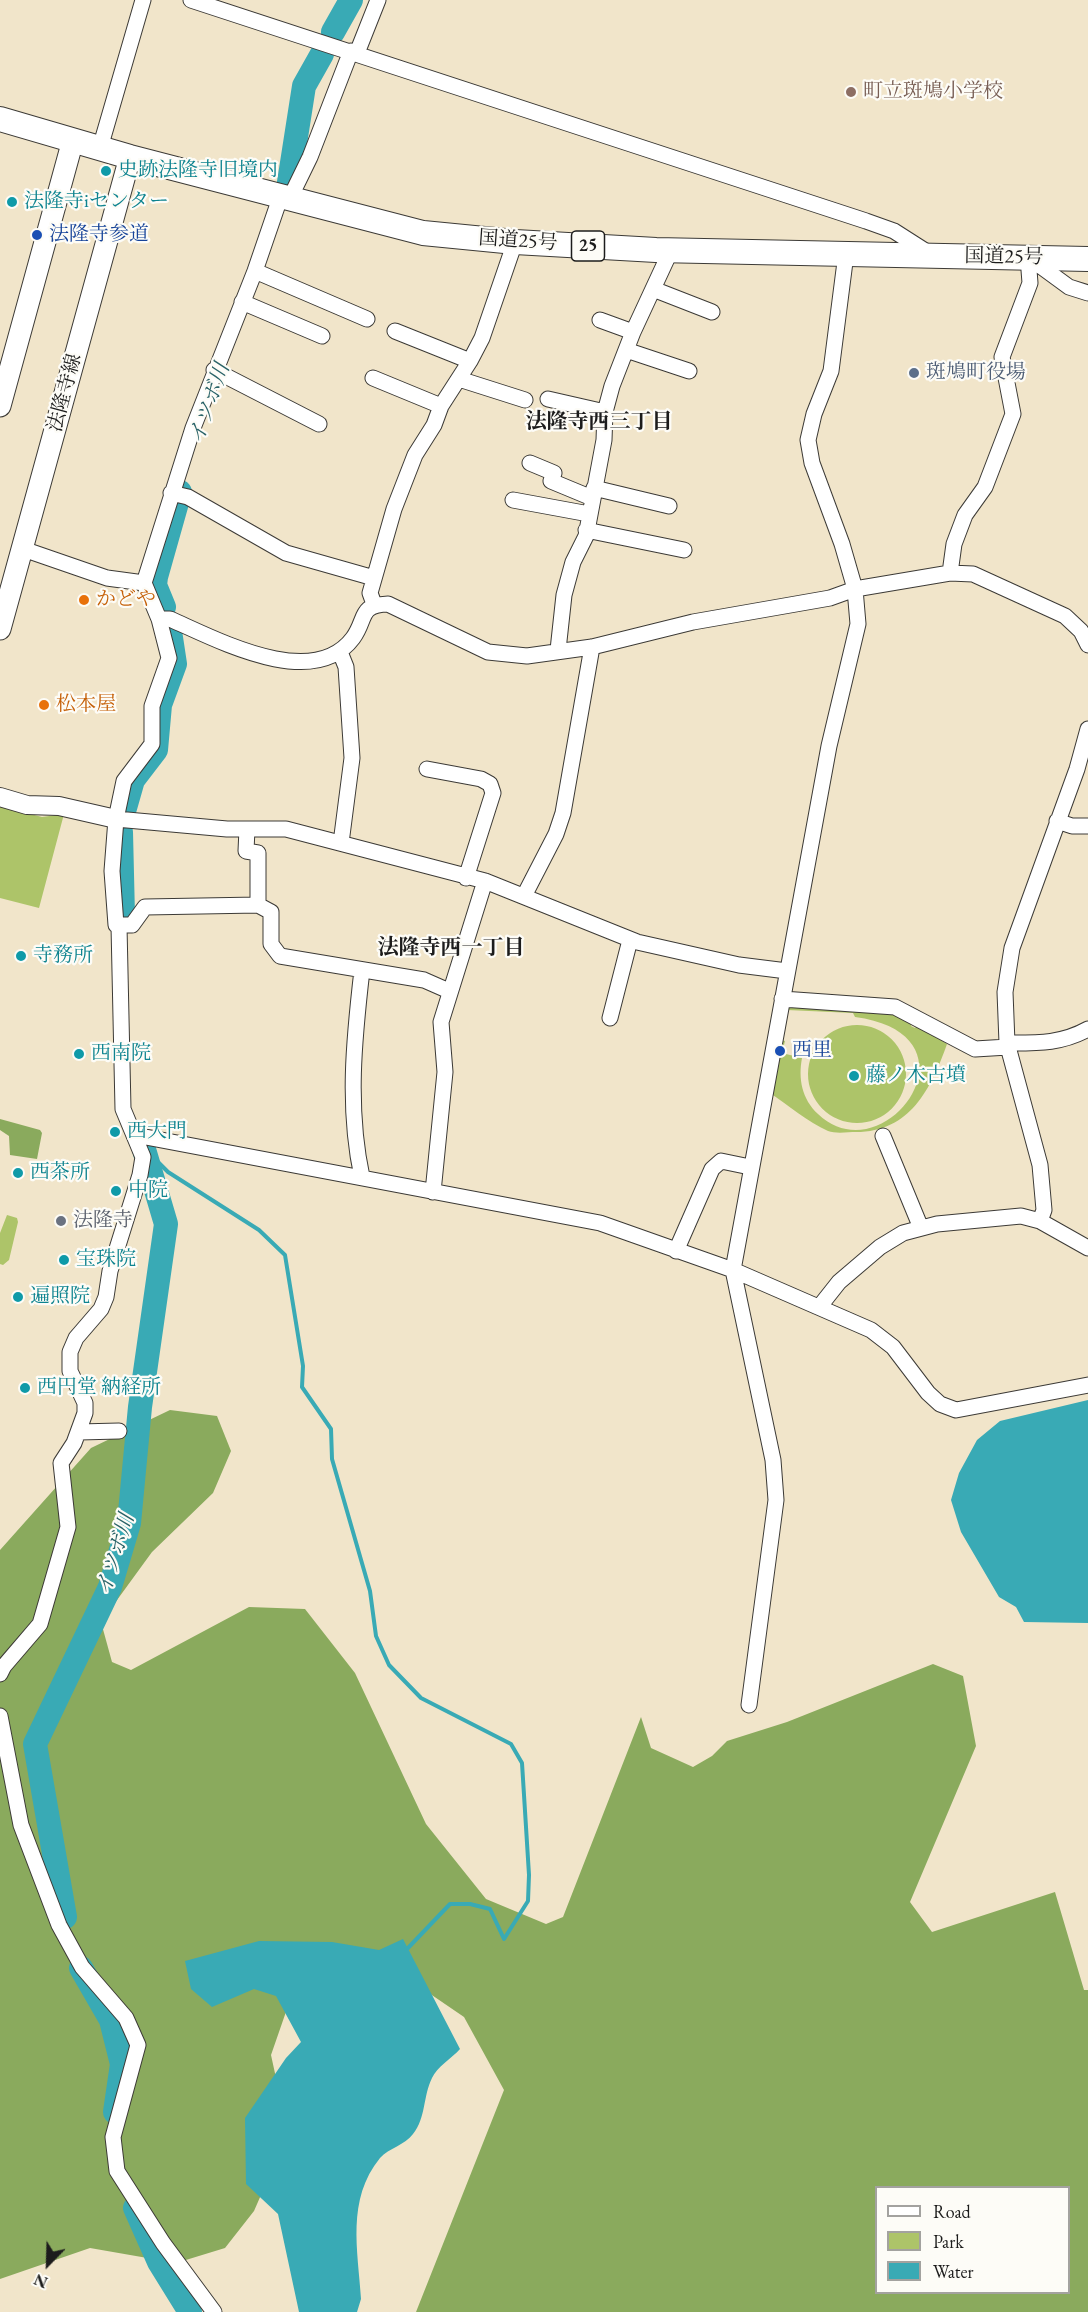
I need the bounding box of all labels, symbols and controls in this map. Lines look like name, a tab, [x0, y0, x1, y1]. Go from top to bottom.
place label: 町立斑鳩小学校	[863, 80, 1003, 104]
marker: 町立斑鳩小学校	[844, 85, 858, 99]
place label: 史跡法隆寺旧境内	[118, 159, 278, 183]
marker: 史跡法隆寺旧境内	[99, 164, 113, 178]
place label: 法隆寺iセンター	[24, 190, 169, 214]
marker: 法隆寺iセンター	[5, 195, 19, 209]
place label: 法隆寺参道	[49, 223, 149, 247]
street label: 国道25号	[478, 226, 558, 256]
marker: 法隆寺参道	[30, 228, 44, 242]
road number: 25	[572, 231, 604, 261]
street label: 国道25号	[964, 244, 1044, 270]
street label: 法隆寺線	[43, 351, 87, 435]
water label: イツボ川	[184, 360, 236, 448]
place label: 斑鳩町役場	[926, 361, 1026, 385]
marker: 斑鳩町役場	[907, 366, 921, 380]
district label: 法隆寺西三丁目	[526, 409, 672, 435]
place label: かどや	[96, 588, 156, 612]
marker: かどや	[77, 593, 91, 607]
place label: 松本屋	[56, 693, 116, 717]
marker: 松本屋	[37, 698, 51, 712]
district label: 法隆寺西一丁目	[378, 935, 524, 961]
place label: 寺務所	[33, 944, 93, 968]
marker: 寺務所	[14, 949, 28, 963]
place label: 西里	[792, 1039, 832, 1063]
place label: 西南院	[91, 1042, 151, 1066]
marker: 西里	[773, 1044, 787, 1058]
marker: 西南院	[72, 1047, 86, 1061]
place label: 藤ノ木古墳	[866, 1064, 966, 1088]
marker: 藤ノ木古墳	[847, 1069, 861, 1083]
place label: 西大門	[127, 1120, 187, 1144]
marker: 西大門	[108, 1125, 122, 1139]
place label: 西茶所	[30, 1161, 90, 1185]
marker: 西茶所	[11, 1166, 25, 1180]
place label: 中院	[128, 1179, 168, 1203]
marker: 中院	[109, 1184, 123, 1198]
place label: 法隆寺	[73, 1209, 133, 1233]
marker: 法隆寺	[54, 1214, 68, 1228]
place label: 宝珠院	[76, 1248, 136, 1272]
marker: 宝珠院	[57, 1253, 71, 1267]
place label: 遍照院	[30, 1285, 90, 1309]
marker: 遍照院	[11, 1290, 25, 1304]
place label: 西円堂 納経所	[37, 1376, 161, 1400]
marker: 西円堂 納経所	[18, 1381, 32, 1395]
water label: イツボ川	[92, 1511, 140, 1599]
legend	[875, 2186, 1070, 2294]
text: Road	[933, 2200, 971, 2223]
text: Park	[933, 2230, 964, 2253]
north arrow	[18, 2234, 78, 2294]
text: Water	[933, 2260, 974, 2283]
text: N	[31, 2269, 51, 2293]

